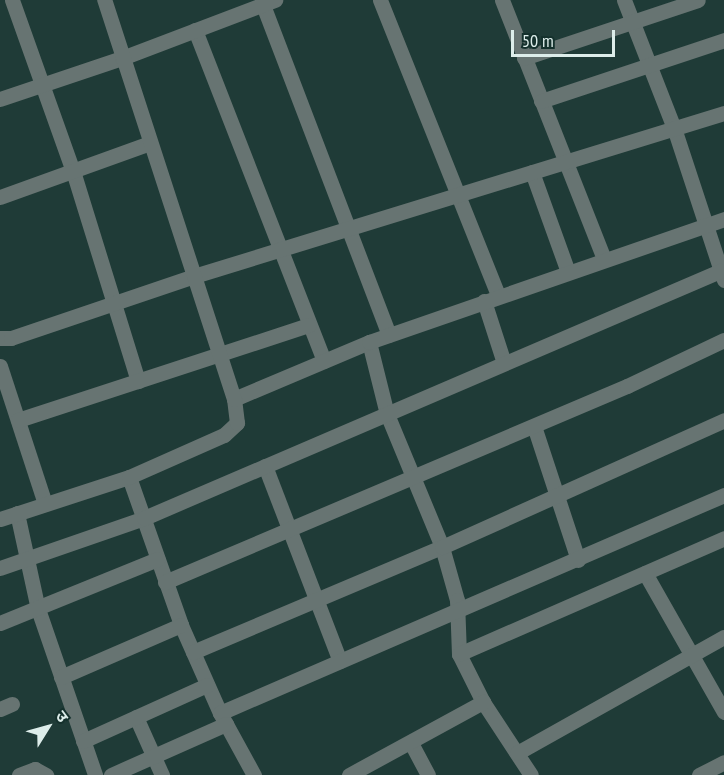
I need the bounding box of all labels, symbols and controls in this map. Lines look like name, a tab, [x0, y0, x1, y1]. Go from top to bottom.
scale bar	[514, 18, 618, 56]
text: 50 m	[522, 29, 554, 52]
north arrow	[18, 697, 78, 757]
text: उ	[52, 706, 73, 726]

